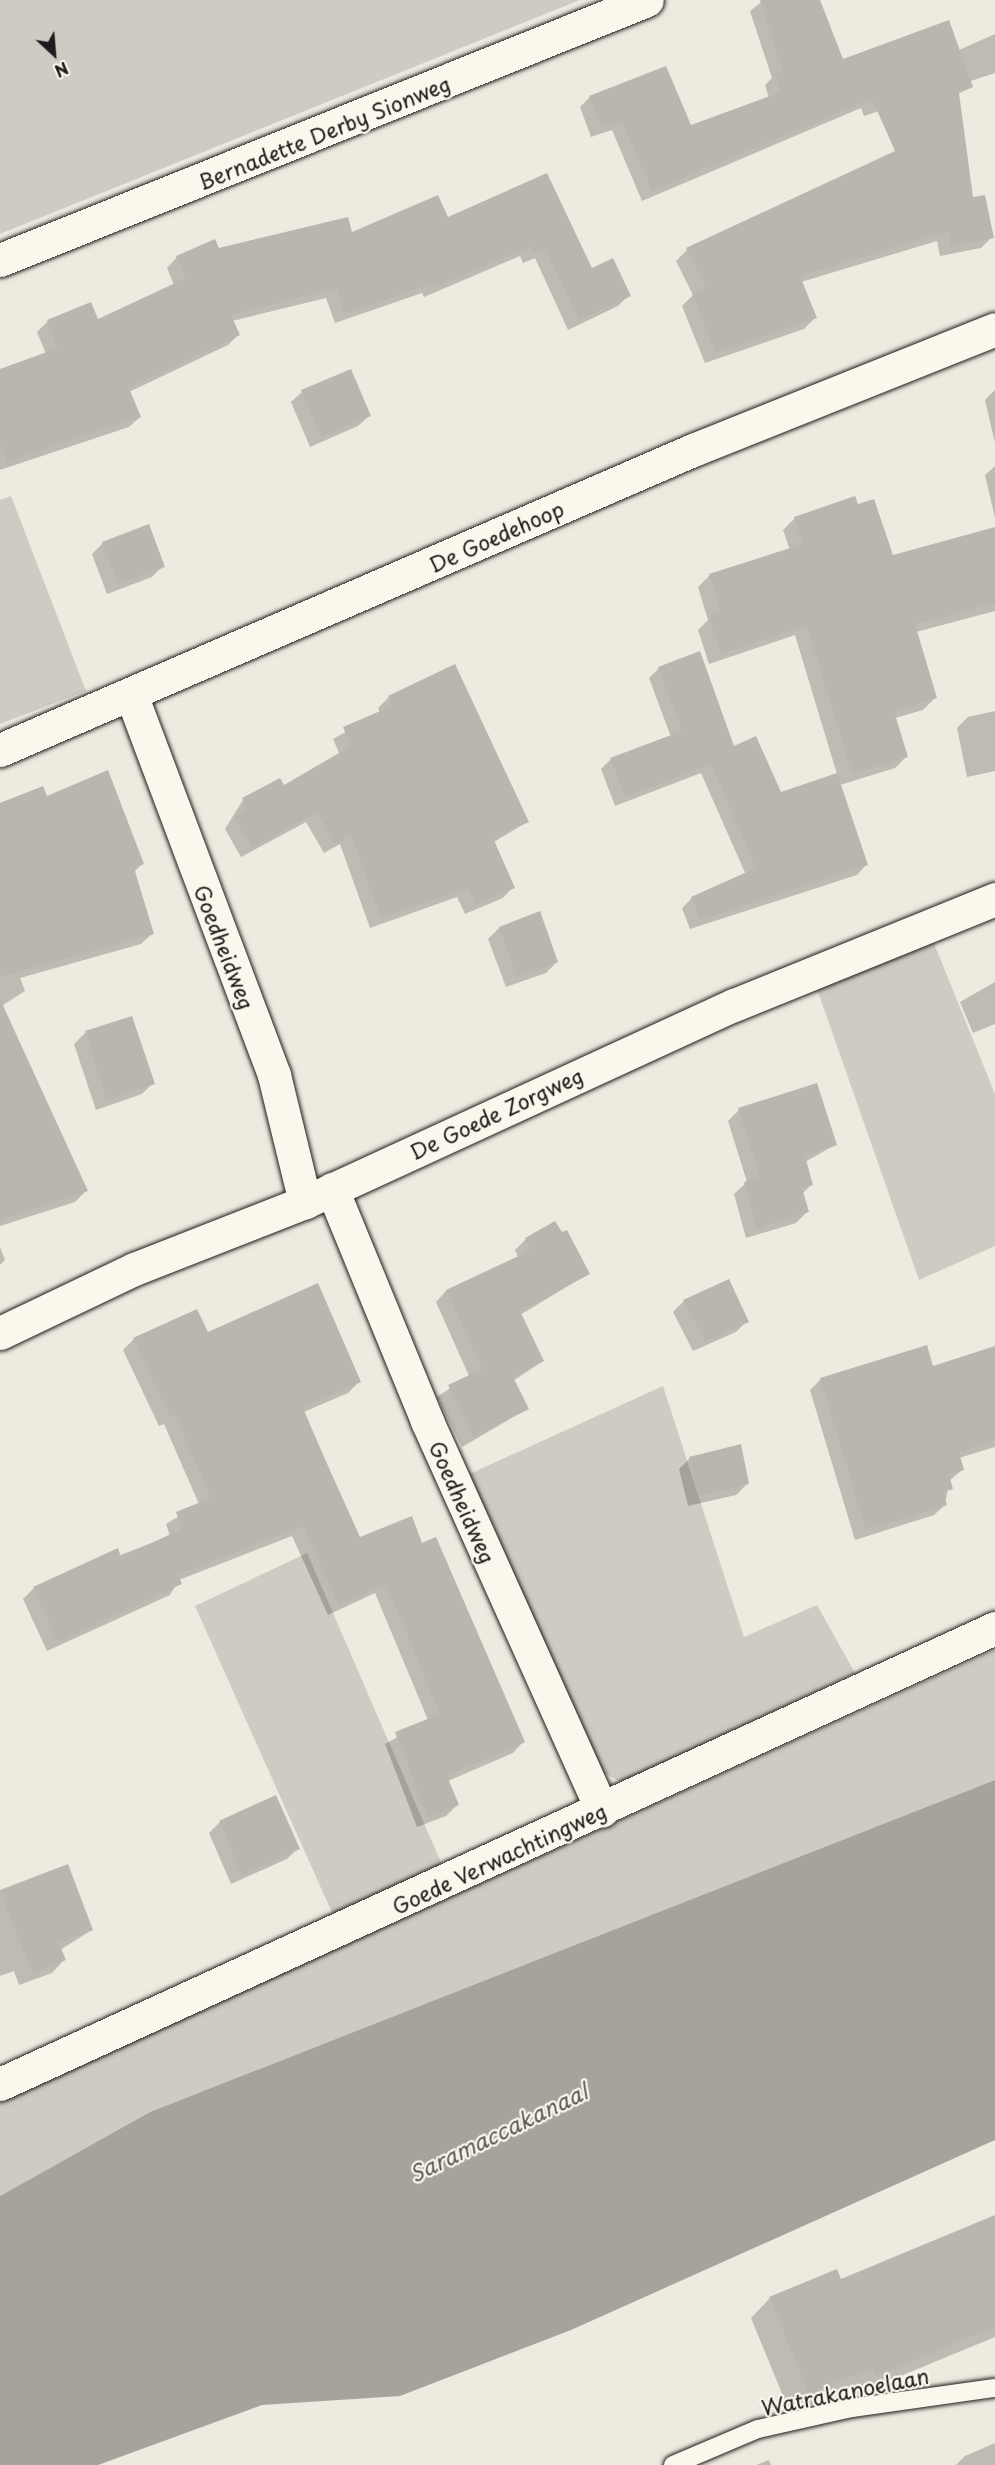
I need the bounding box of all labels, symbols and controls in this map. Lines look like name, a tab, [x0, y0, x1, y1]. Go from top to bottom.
north arrow	[24, 24, 84, 84]
text: N	[51, 57, 73, 84]
street label: Bernadette Derby Sionweg	[193, 69, 455, 195]
street label: De Goedehoop	[425, 495, 567, 577]
street label: Goedheidweg	[190, 881, 260, 1013]
street label: De Goede Zorgweg	[405, 1062, 587, 1164]
street label: Goedheidweg	[425, 1437, 501, 1567]
street label: Goede Verwachtingweg	[388, 1797, 610, 1919]
water label: Saramaccakanaal	[404, 2077, 592, 2187]
street label: Watrakanoelaan	[759, 2362, 931, 2420]

